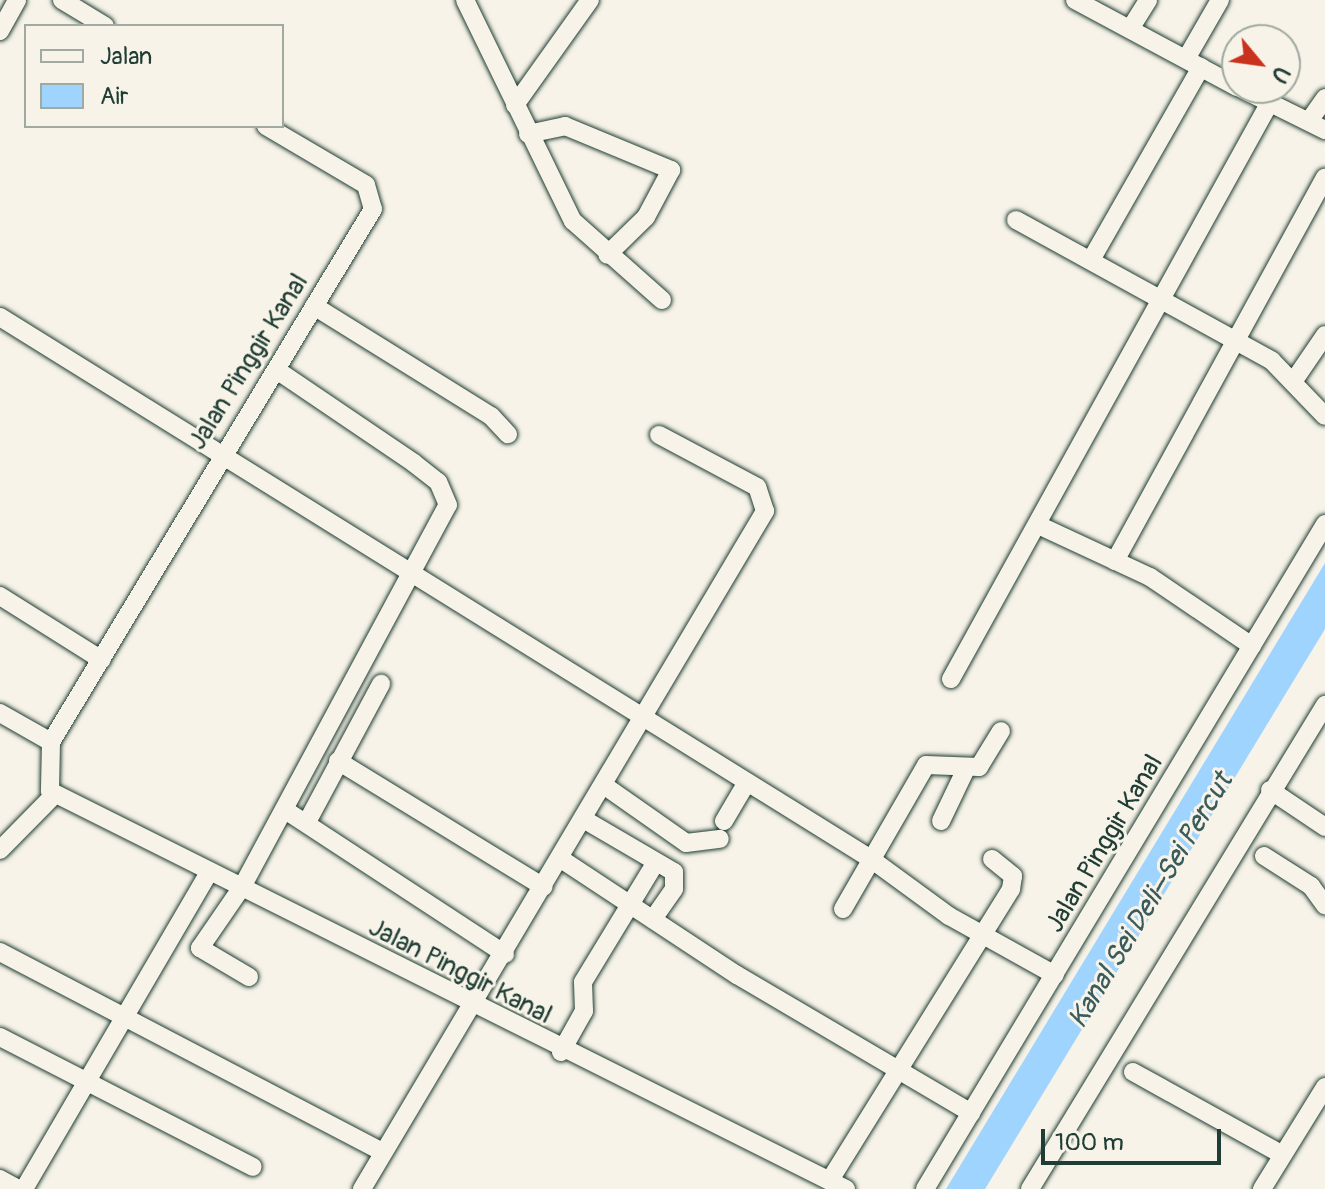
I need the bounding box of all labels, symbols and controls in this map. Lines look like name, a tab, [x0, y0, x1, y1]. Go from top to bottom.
legend	[24, 24, 284, 128]
north arrow	[1221, 24, 1301, 104]
text: Jalan	[100, 42, 152, 71]
text: U	[1264, 61, 1296, 88]
text: Air	[100, 82, 128, 111]
street label: Jalan Pinggir Kanal	[182, 268, 316, 456]
street label: Jalan Pinggir Kanal	[1040, 750, 1170, 938]
water label: Kanal Sei Deli–Sei Percut	[1062, 767, 1240, 1035]
street label: Jalan Pinggir Kanal	[363, 912, 557, 1032]
scale bar	[1045, 1113, 1225, 1163]
text: 100 m	[1055, 1128, 1124, 1157]

